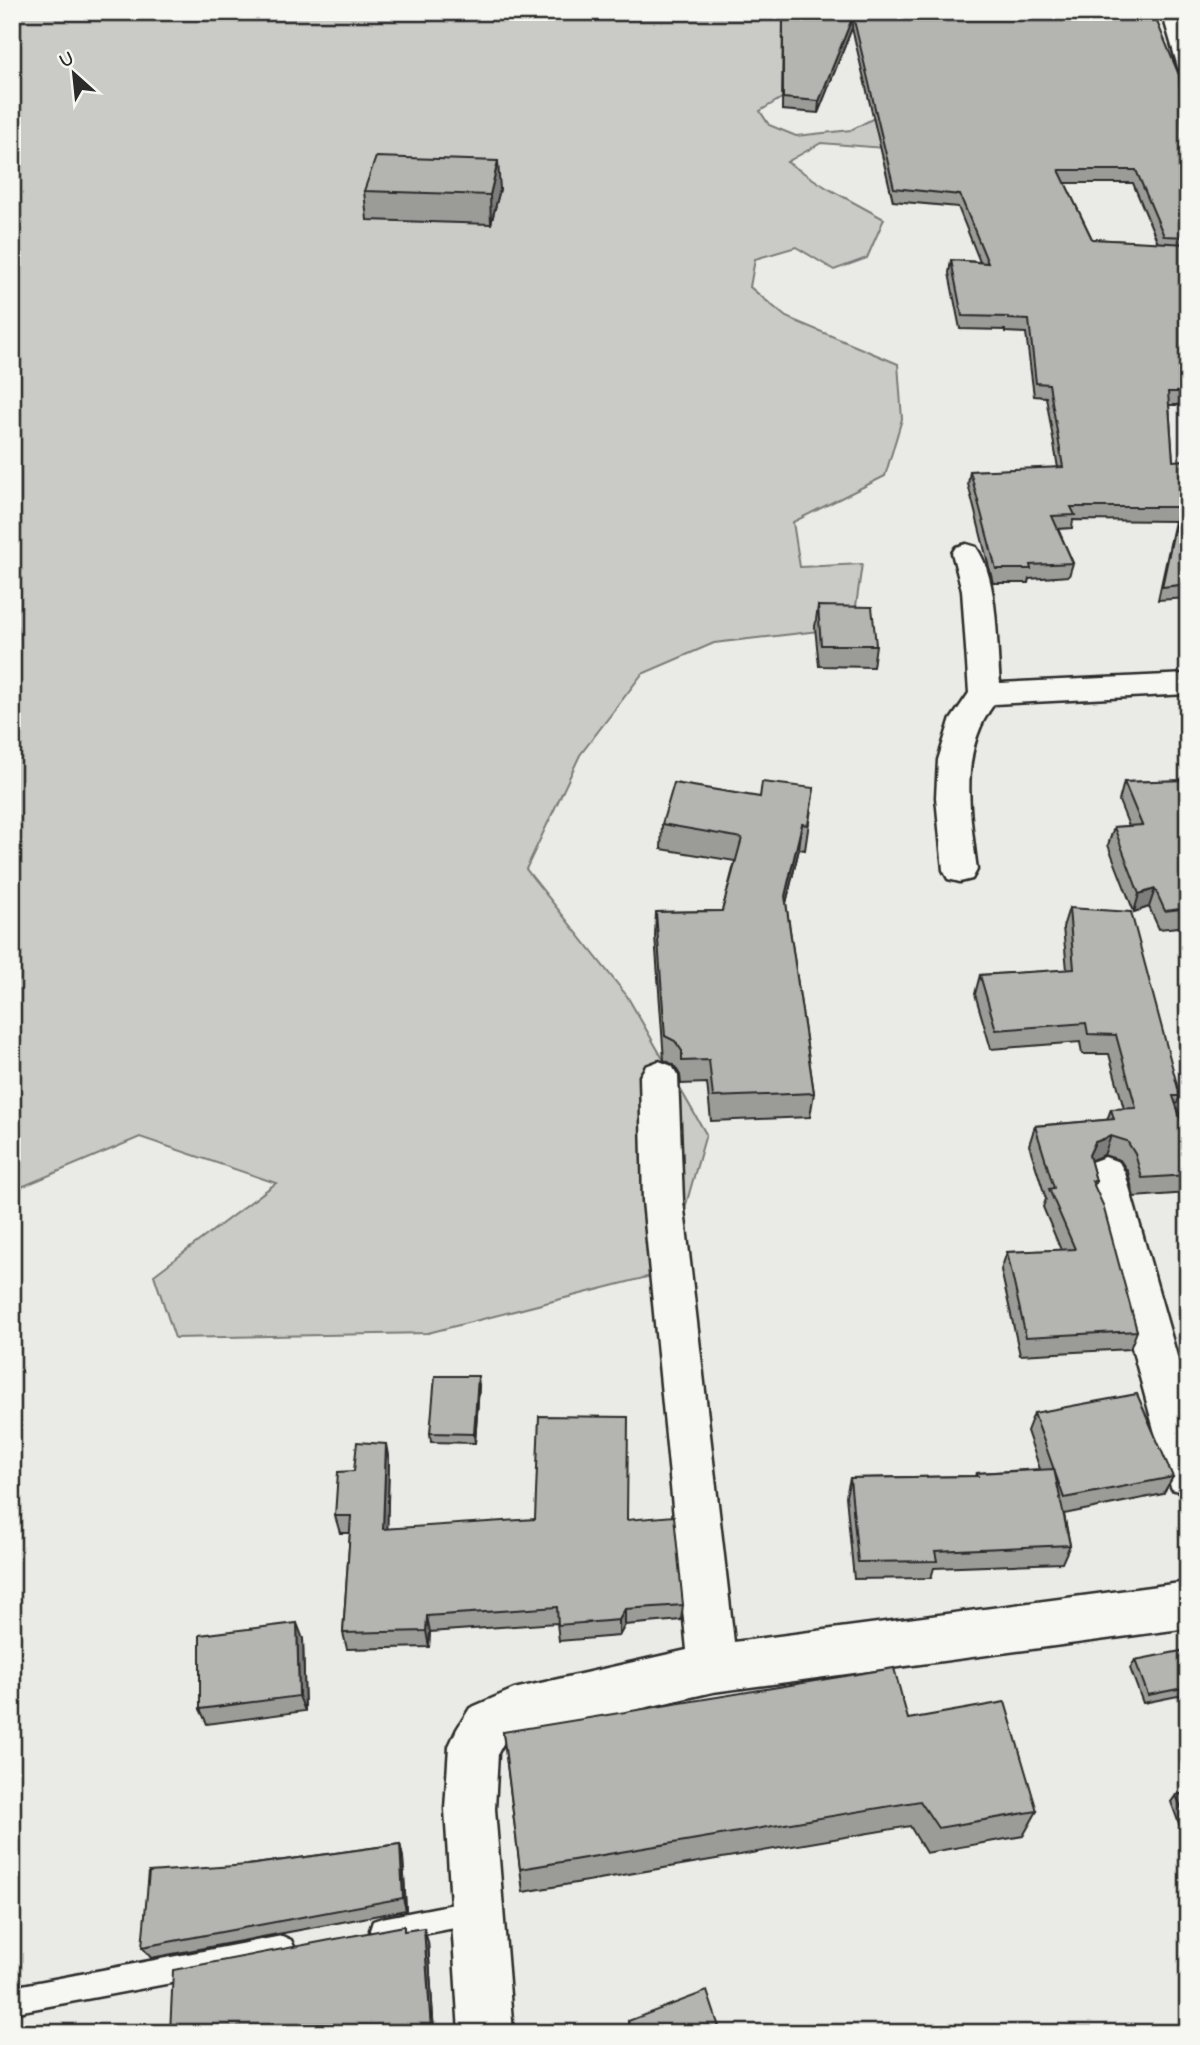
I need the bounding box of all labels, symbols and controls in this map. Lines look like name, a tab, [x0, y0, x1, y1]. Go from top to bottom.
north arrow	[38, 38, 108, 108]
text: U	[56, 47, 77, 72]

